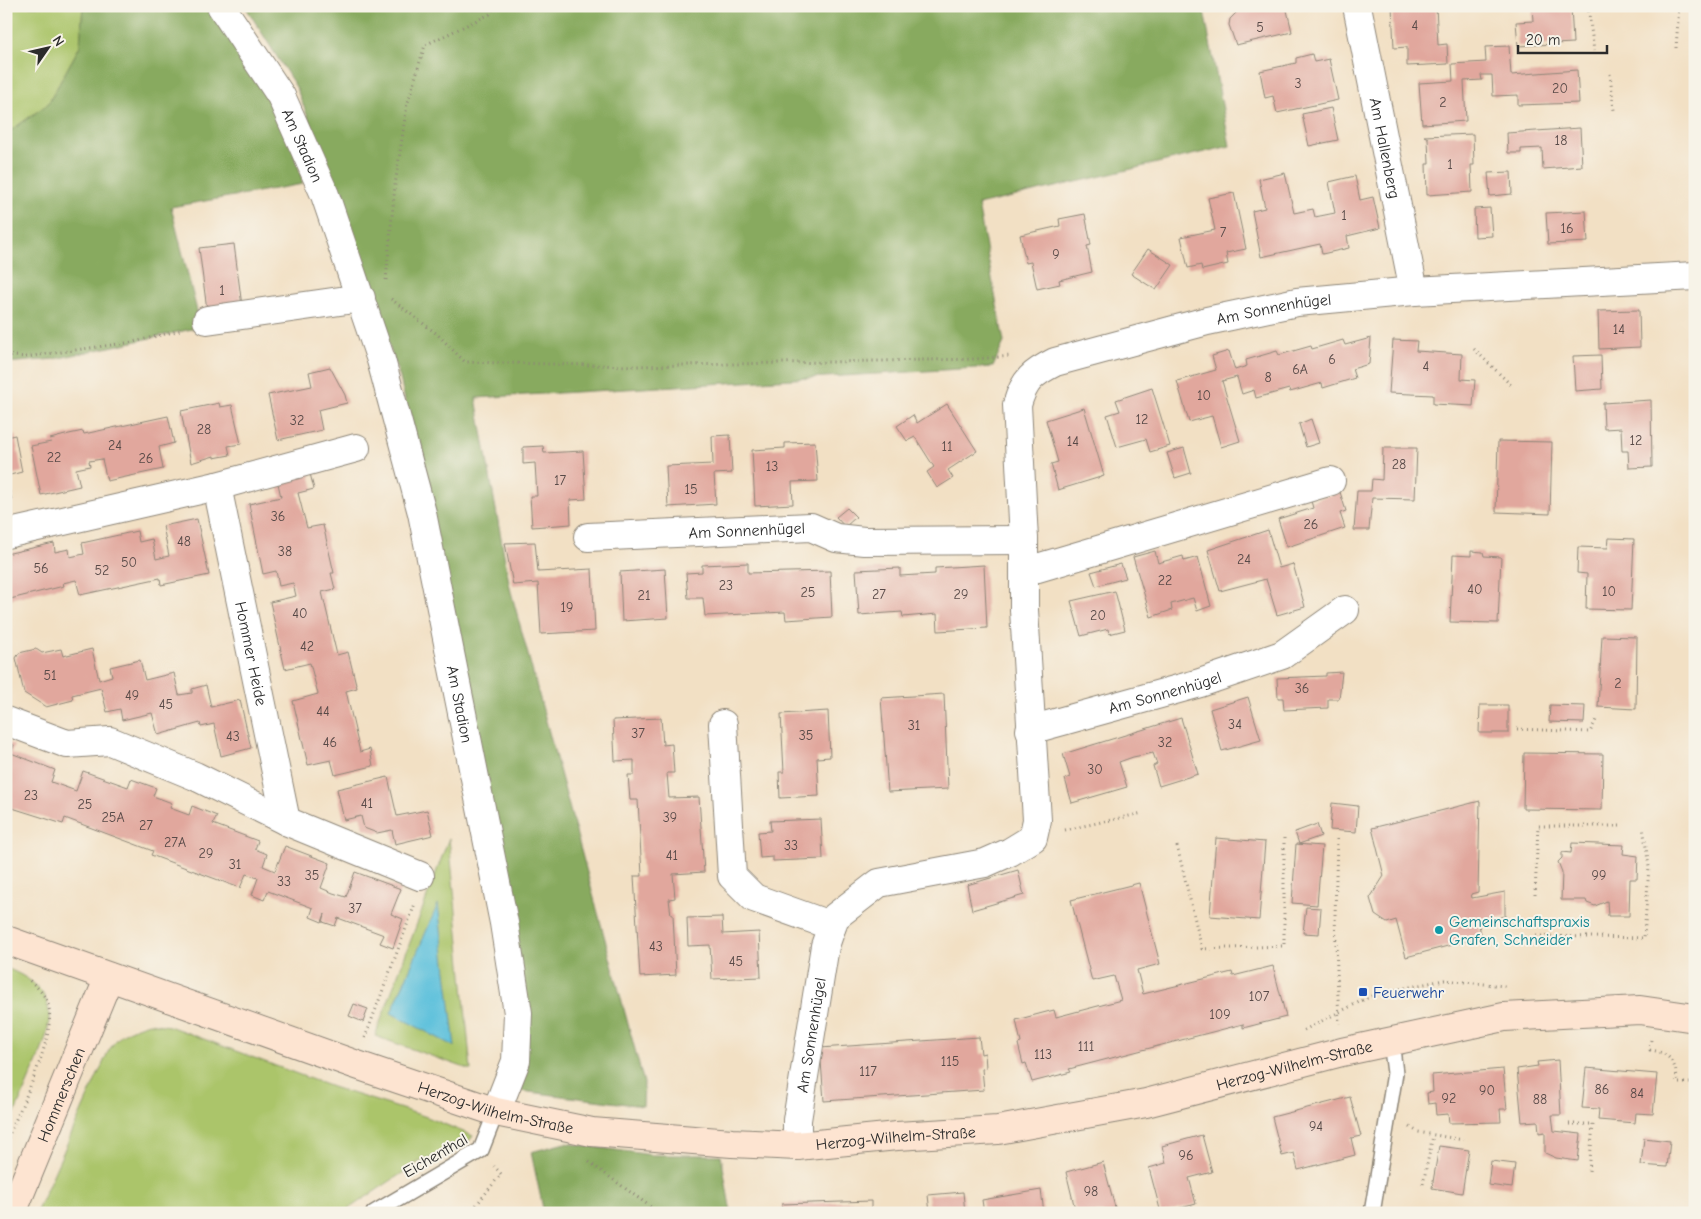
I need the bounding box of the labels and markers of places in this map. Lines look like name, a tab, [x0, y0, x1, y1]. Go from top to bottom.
place label: Gemeinschaftspraxis Grafen, Schneider	[1449, 913, 1590, 949]
marker: Gemeinschaftspraxis Grafen, Schneider	[1433, 924, 1445, 936]
place label: Feuerwehr	[1373, 984, 1445, 1002]
marker: Feuerwehr	[1357, 986, 1369, 998]

